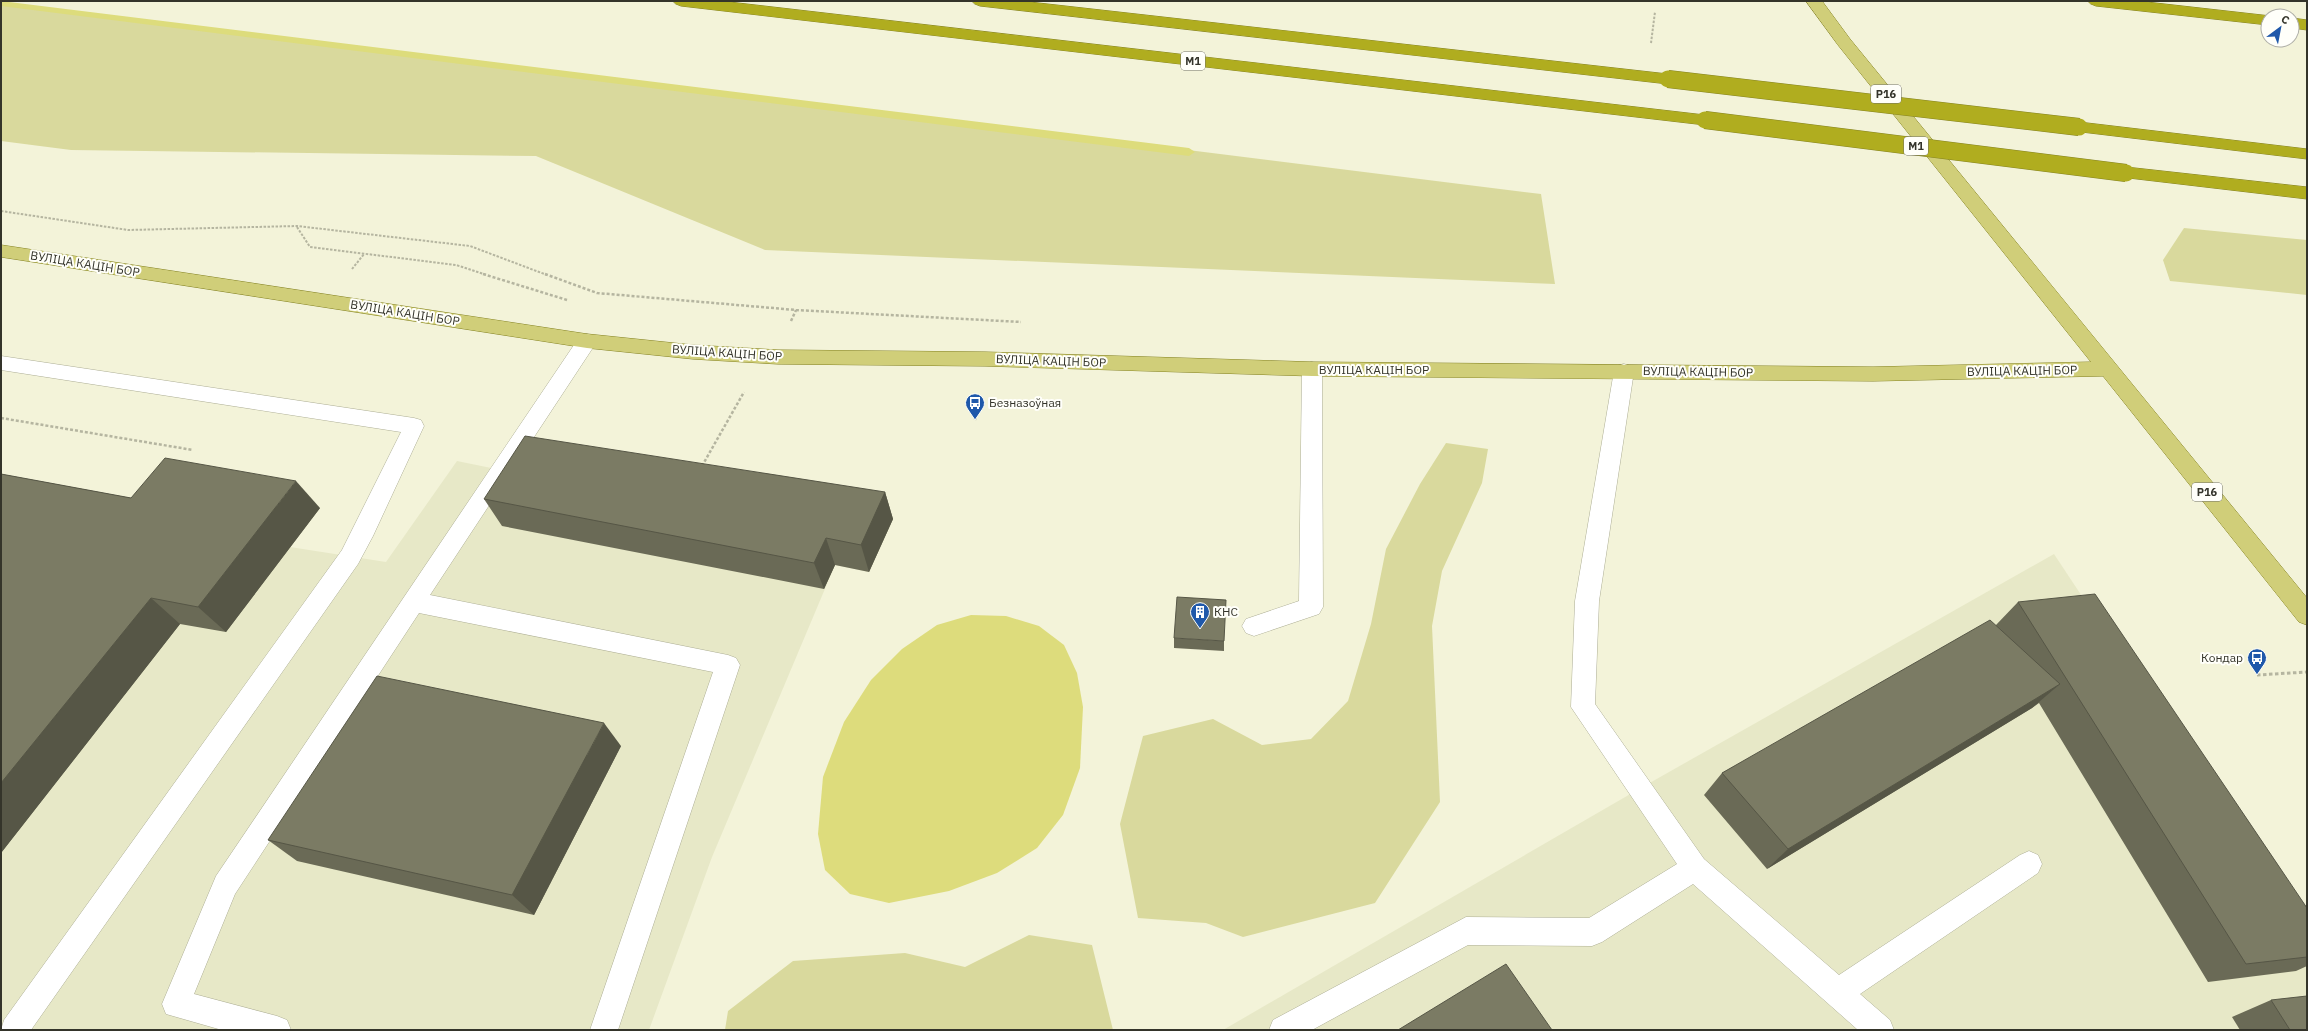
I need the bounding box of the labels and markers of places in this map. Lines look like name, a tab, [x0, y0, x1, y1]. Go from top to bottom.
bus stop icon: Безназоўная	[964, 392, 986, 420]
place label: Безназоўная	[989, 395, 1061, 410]
building icon: КНС	[1189, 601, 1211, 629]
place label: КНС	[1214, 604, 1238, 619]
bus stop icon: Кондар	[2246, 647, 2268, 675]
place label: Кондар	[2201, 650, 2243, 665]

